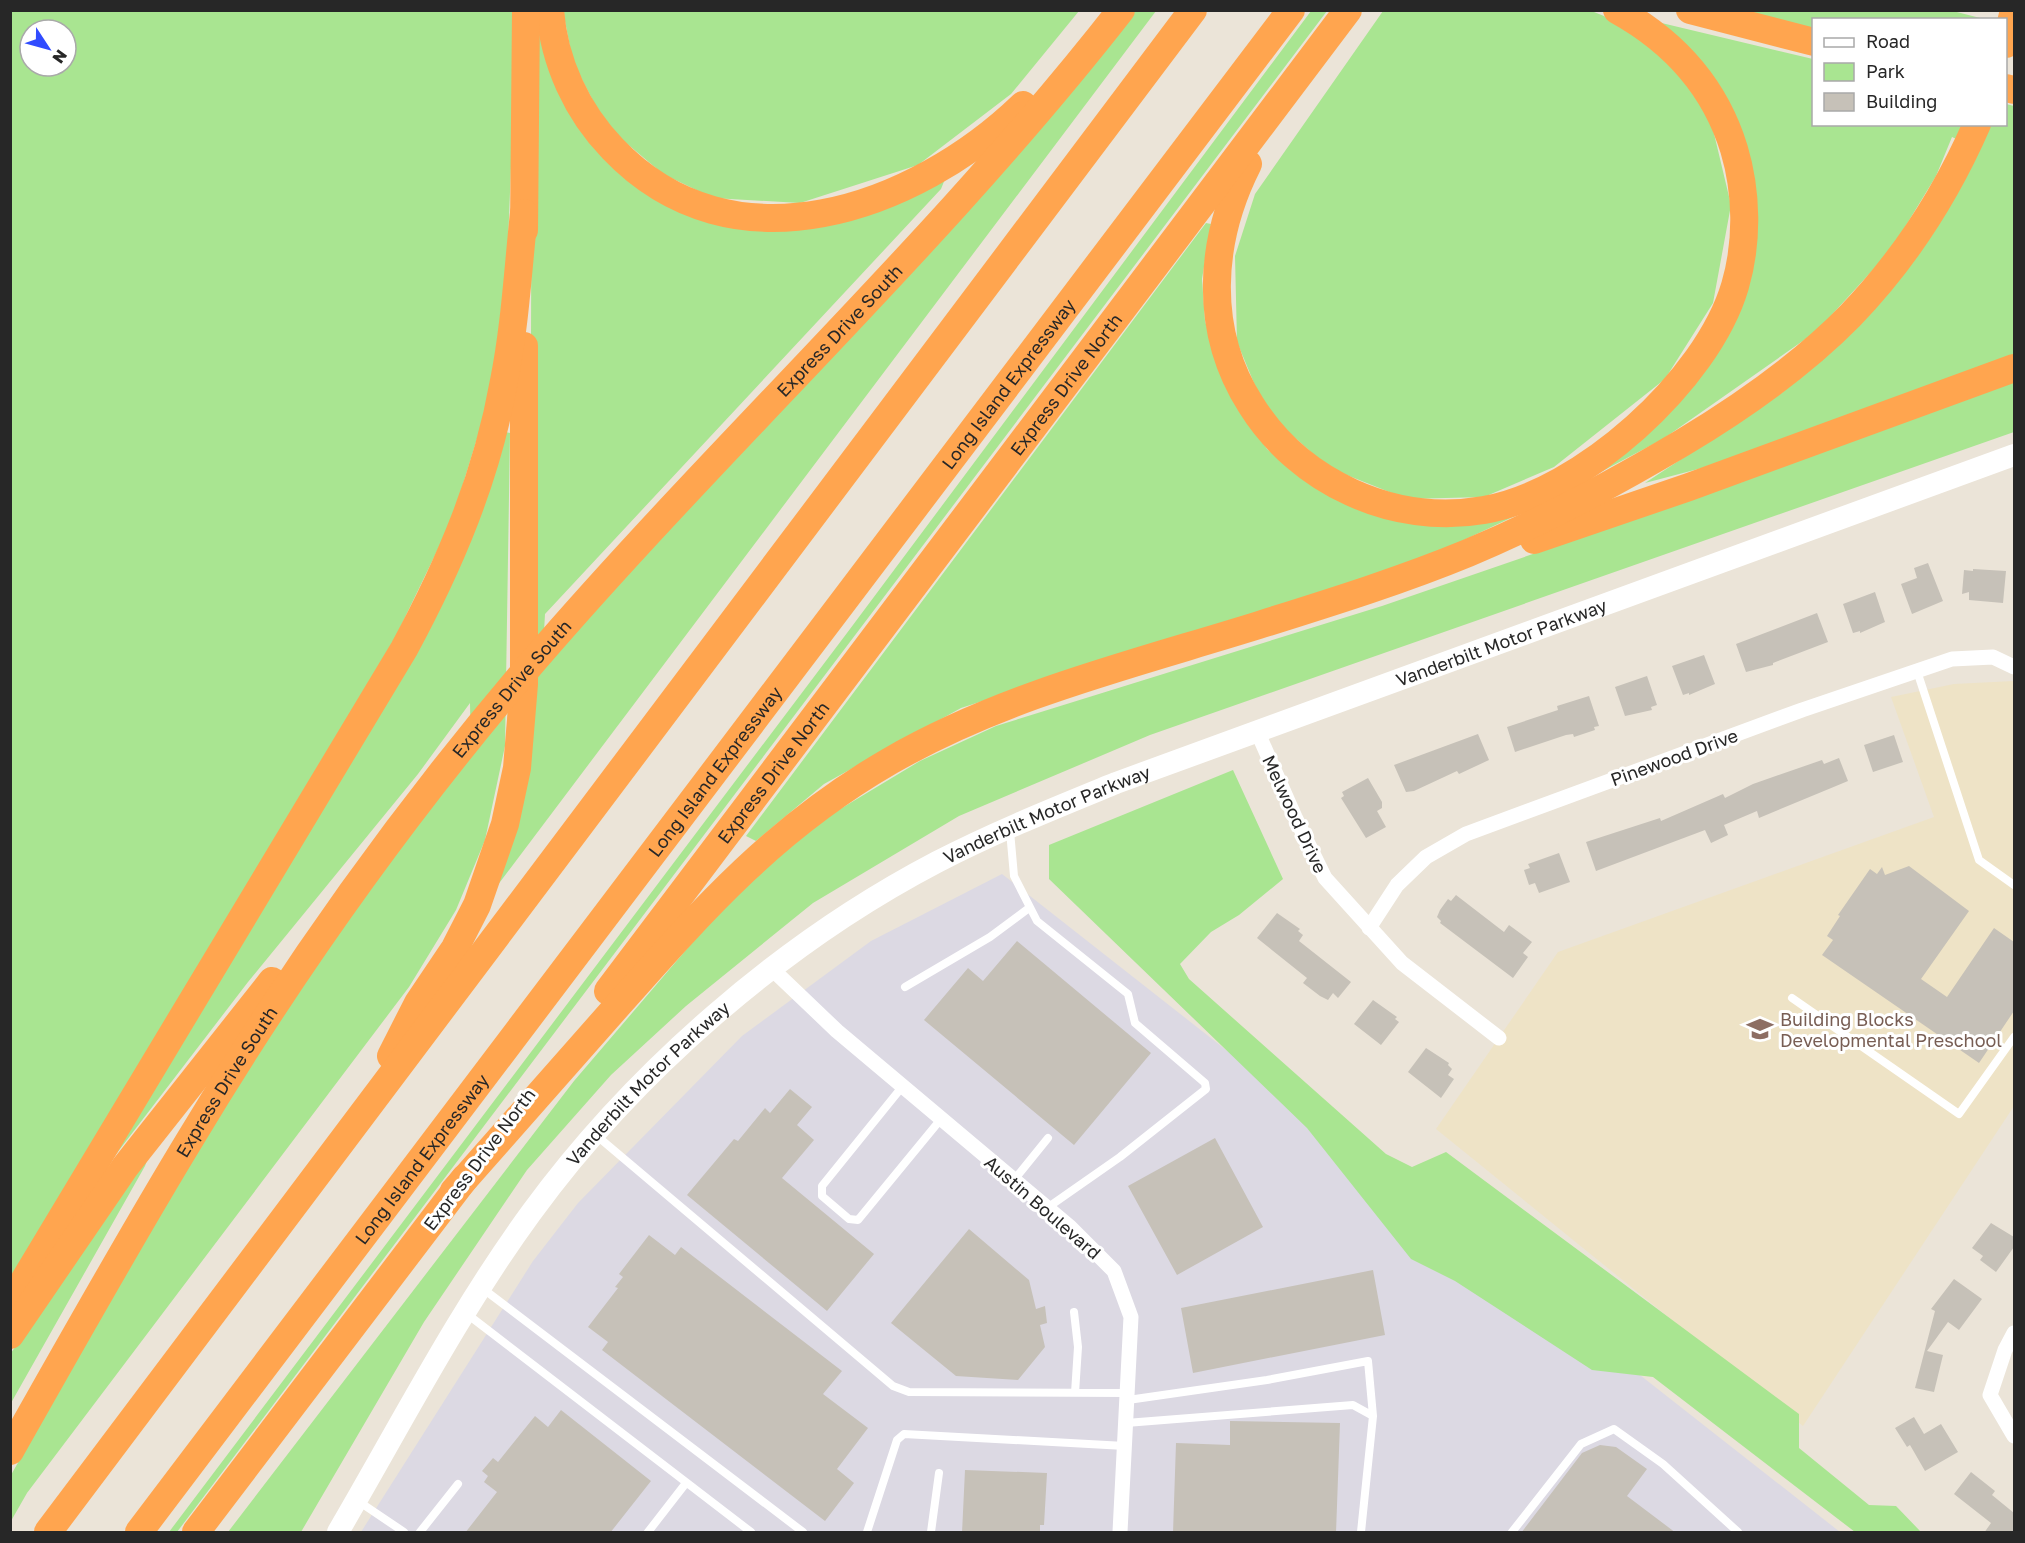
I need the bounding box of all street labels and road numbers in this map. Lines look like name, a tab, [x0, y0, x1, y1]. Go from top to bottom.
street label: Express Drive South	[772, 260, 907, 401]
street label: Long Island Expressway	[937, 294, 1080, 473]
street label: Express Drive North	[1005, 309, 1126, 460]
street label: Vanderbilt Motor Parkway	[1393, 594, 1610, 691]
street label: Express Drive South	[447, 615, 575, 762]
street label: Long Island Expressway	[643, 682, 786, 861]
street label: Express Drive North	[712, 697, 834, 848]
street label: Pinewood Drive	[1607, 724, 1741, 790]
street label: Melwood Drive	[1258, 751, 1332, 877]
street label: Vanderbilt Motor Parkway	[940, 760, 1153, 868]
street label: Vanderbilt Motor Parkway	[561, 996, 734, 1170]
street label: Express Drive South	[171, 1002, 282, 1161]
street label: Long Island Expressway	[350, 1069, 493, 1248]
street label: Express Drive North	[418, 1084, 540, 1234]
street label: Austin Boulevard	[980, 1151, 1106, 1263]

